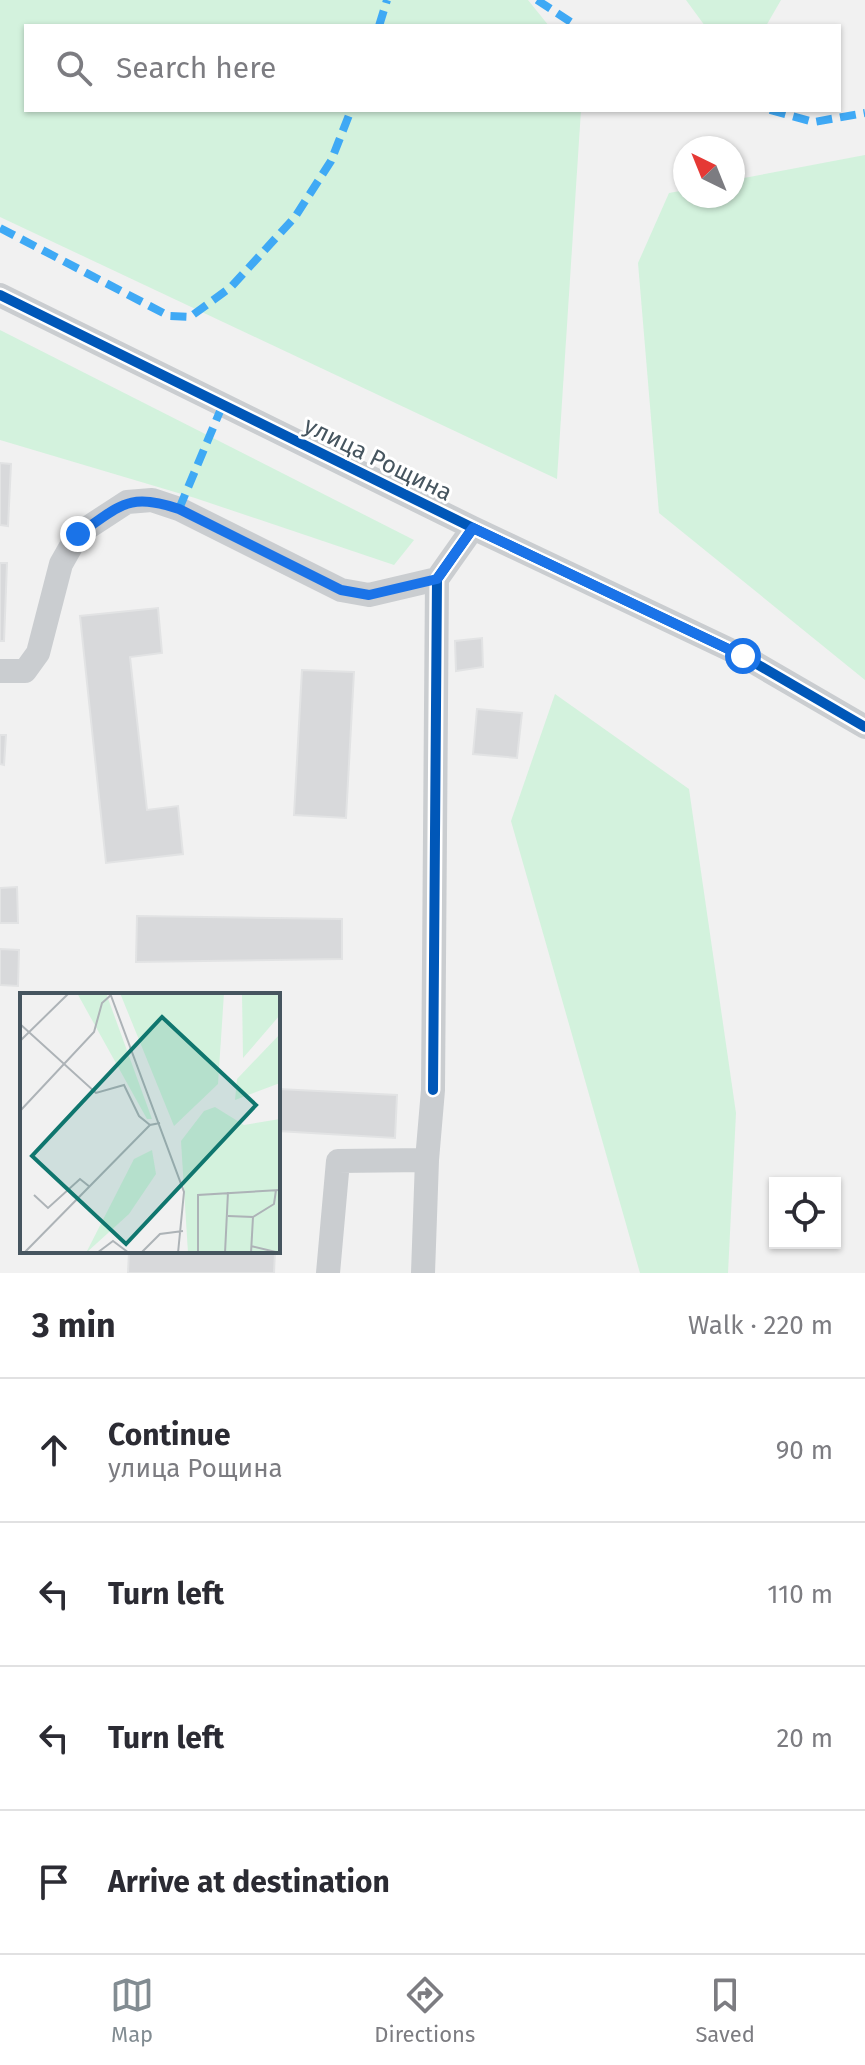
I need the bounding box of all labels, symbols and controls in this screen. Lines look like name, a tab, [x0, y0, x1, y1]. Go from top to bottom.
search box	[24, 24, 841, 112]
icon: search	[52, 46, 96, 90]
text: Search here	[116, 50, 276, 86]
north arrow	[673, 136, 745, 208]
street label: улица Рощина	[299, 411, 457, 507]
route end	[60, 516, 96, 552]
route start	[725, 638, 761, 674]
inset map	[20, 993, 280, 1253]
map controls	[769, 1177, 841, 1249]
button: locate	[769, 1177, 841, 1249]
text: 3 min	[32, 1305, 116, 1346]
text: Walk · 220 m	[688, 1310, 833, 1341]
text: Continue	[108, 1417, 231, 1453]
icon: ahead	[32, 1428, 76, 1472]
text: 90 m	[776, 1435, 833, 1466]
text: улица Рощина	[108, 1453, 283, 1484]
icon: left	[32, 1572, 76, 1616]
text: Turn left	[108, 1576, 224, 1612]
text: 110 m	[767, 1579, 833, 1610]
icon: left	[32, 1716, 76, 1760]
text: Turn left	[108, 1720, 224, 1756]
text: 20 m	[776, 1723, 833, 1754]
icon: arrive	[32, 1860, 76, 1904]
text: Arrive at destination	[108, 1864, 390, 1900]
tab: Map	[110, 1973, 154, 2048]
tab: Directions	[374, 1973, 475, 2048]
tab: Saved	[695, 1973, 755, 2048]

